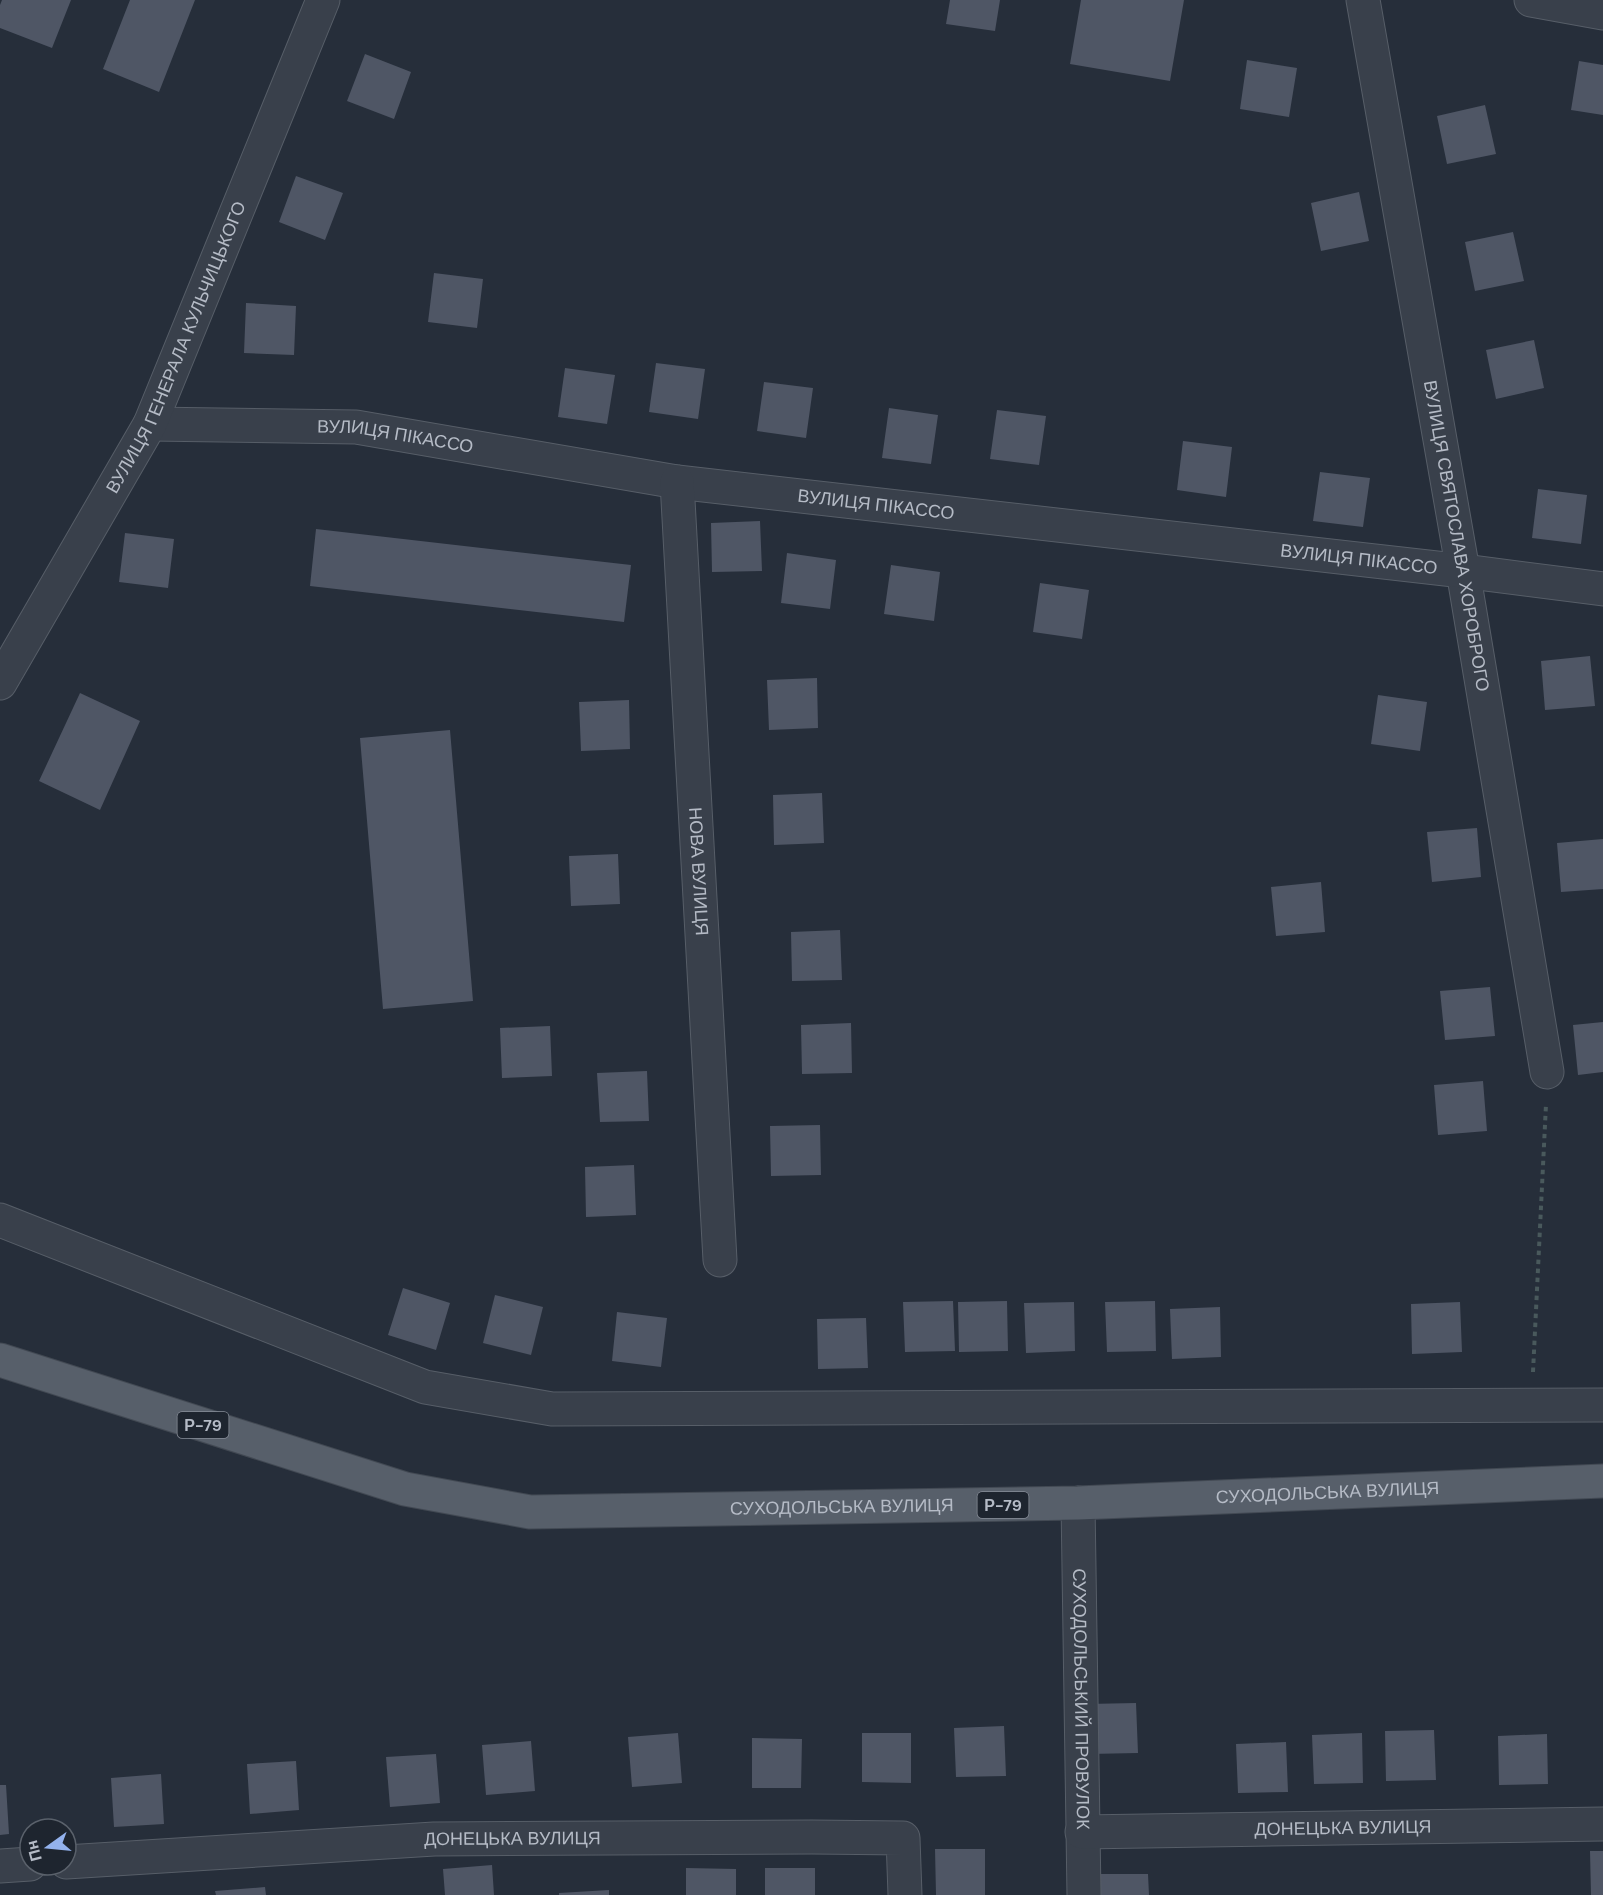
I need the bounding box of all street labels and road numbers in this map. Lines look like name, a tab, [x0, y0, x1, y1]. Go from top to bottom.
street label: ВУЛИЦЯ ГЕНЕРАЛА КУЛЬЧИЦЬКОГО	[100, 198, 252, 498]
street label: ВУЛИЦЯ СВЯТОСЛАВА ХОРОБРОГО	[1418, 378, 1495, 693]
street label: ВУЛИЦЯ ПІКАССО	[317, 414, 475, 459]
street label: ВУЛИЦЯ ПІКАССО	[796, 484, 956, 525]
street label: ВУЛИЦЯ ПІКАССО	[1279, 538, 1439, 580]
street label: НОВА ВУЛИЦЯ	[683, 807, 714, 936]
road number: Р-79	[178, 1412, 228, 1438]
street label: СУХОДОЛЬСЬКА ВУЛИЦЯ	[1215, 1476, 1440, 1509]
road number: Р-79	[978, 1492, 1028, 1518]
street label: СУХОДОЛЬСЬКА ВУЛИЦЯ	[730, 1493, 954, 1521]
street label: СУХОДОЛЬСЬКИЙ ПРОВУЛОК	[1067, 1568, 1095, 1830]
street label: ДОНЕЦЬКА ВУЛИЦЯ	[1254, 1815, 1432, 1841]
street label: ДОНЕЦЬКА ВУЛИЦЯ	[423, 1826, 601, 1852]

